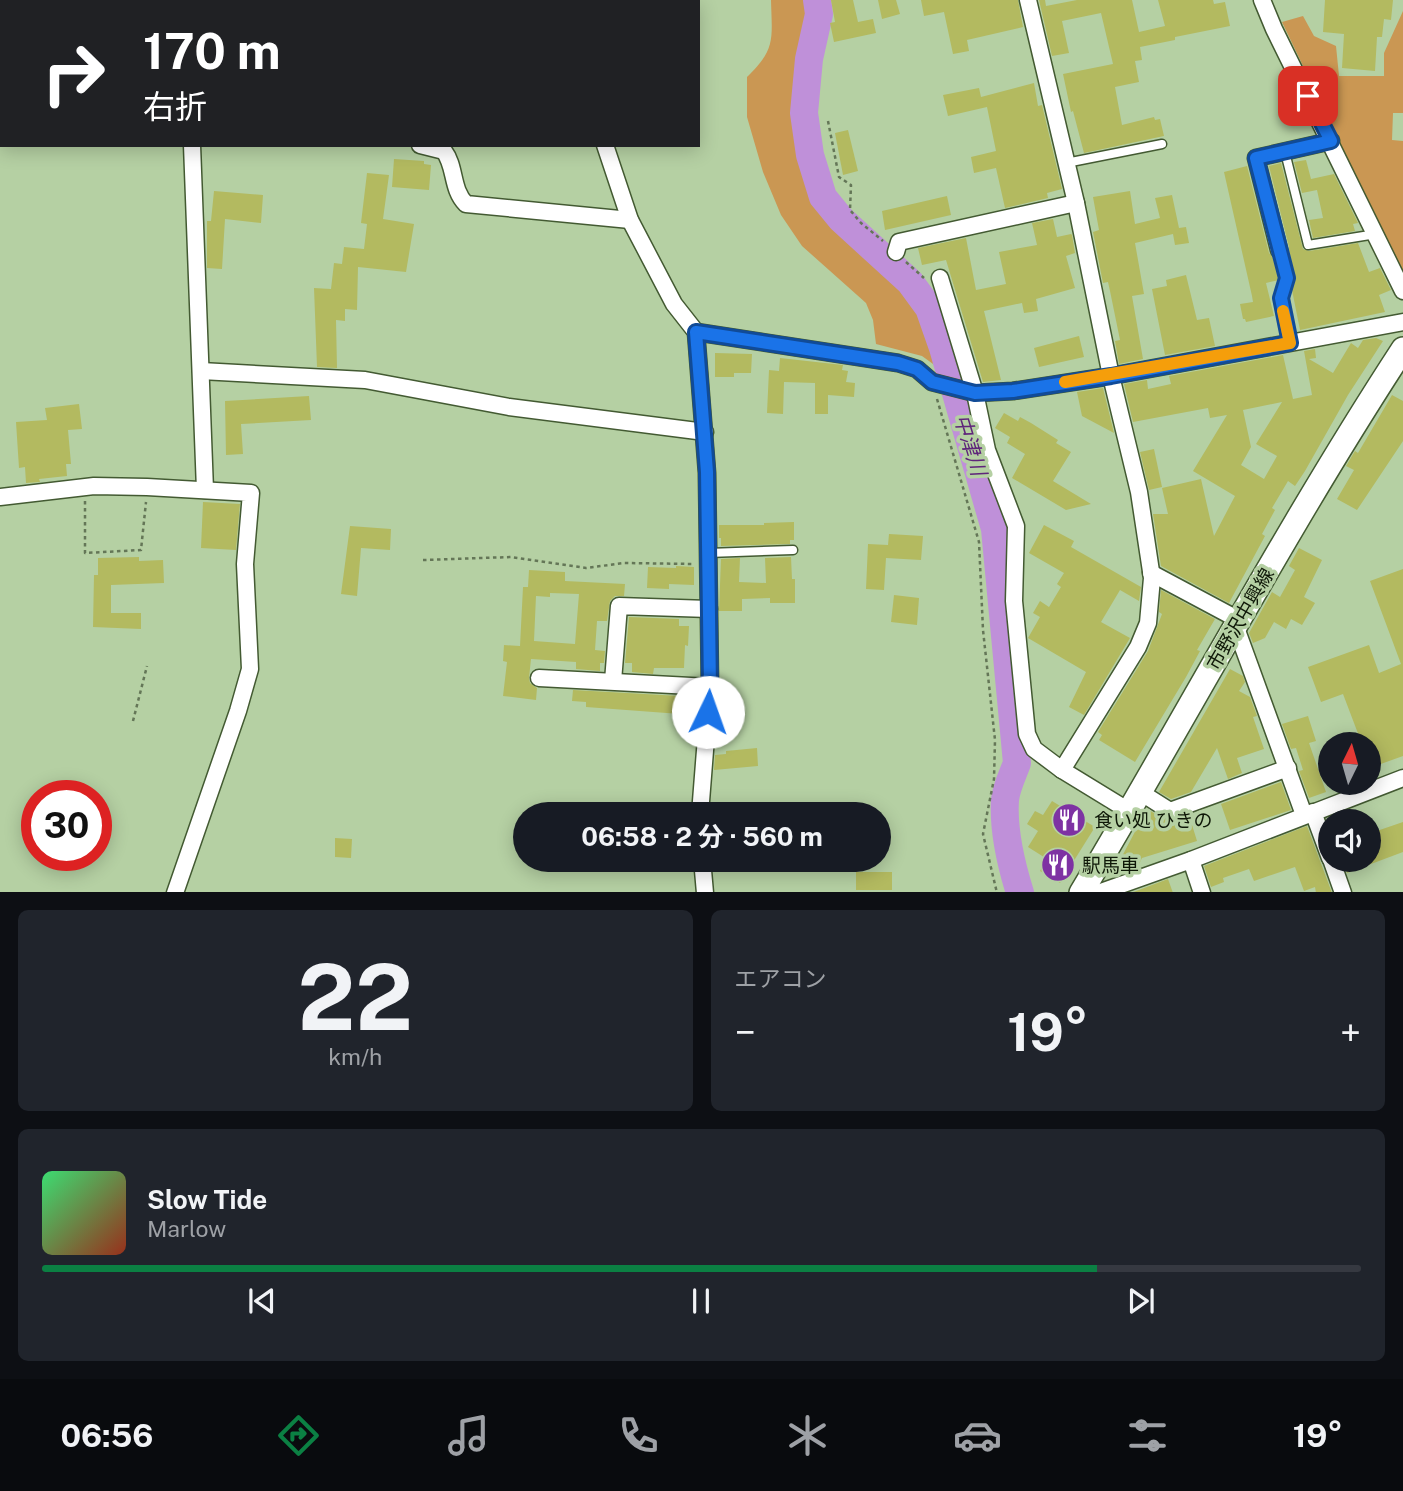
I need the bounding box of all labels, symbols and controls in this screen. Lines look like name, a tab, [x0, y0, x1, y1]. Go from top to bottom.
text: 170 m	[143, 22, 281, 80]
icon: right	[28, 28, 119, 119]
pin	[1278, 66, 1338, 126]
icon: arrive	[1289, 77, 1327, 115]
text: 右折	[143, 88, 207, 125]
water label: 中津川	[949, 411, 992, 481]
street label: 市野沢中興線	[1202, 564, 1278, 674]
position arrow	[671, 675, 745, 749]
north arrow	[1318, 732, 1381, 794]
map controls	[1318, 732, 1381, 872]
speed limit sign: 30	[21, 780, 112, 871]
restaurant icon: 食い処 ひきの	[1050, 801, 1088, 839]
place label: 食い処 ひきの	[1094, 809, 1213, 831]
button: sound	[1318, 809, 1381, 872]
text: 06:58 · 2 分 · 560 m	[581, 821, 823, 852]
restaurant icon: 駅馬車	[1039, 846, 1077, 884]
place label: 駅馬車	[1082, 854, 1139, 876]
text: 22	[297, 944, 413, 1050]
text: エアコン	[735, 965, 827, 992]
text: 19°	[1007, 1002, 1088, 1063]
text: −	[735, 1010, 756, 1055]
text: +	[1340, 1010, 1361, 1055]
text: km/h	[328, 1043, 382, 1070]
text: Slow Tide	[147, 1184, 267, 1215]
text: Marlow	[147, 1215, 226, 1242]
icon: previous	[243, 1282, 281, 1320]
icon: pause	[682, 1282, 720, 1320]
icon: next	[1122, 1282, 1160, 1320]
icon: directions	[274, 1411, 323, 1460]
icon: music	[444, 1411, 493, 1460]
icon: phone	[614, 1411, 663, 1460]
icon: climate	[783, 1411, 832, 1460]
icon: car	[953, 1411, 1002, 1460]
icon: filters	[1123, 1411, 1172, 1460]
text: 06:56	[60, 1417, 153, 1454]
text: 19°	[1293, 1417, 1343, 1454]

